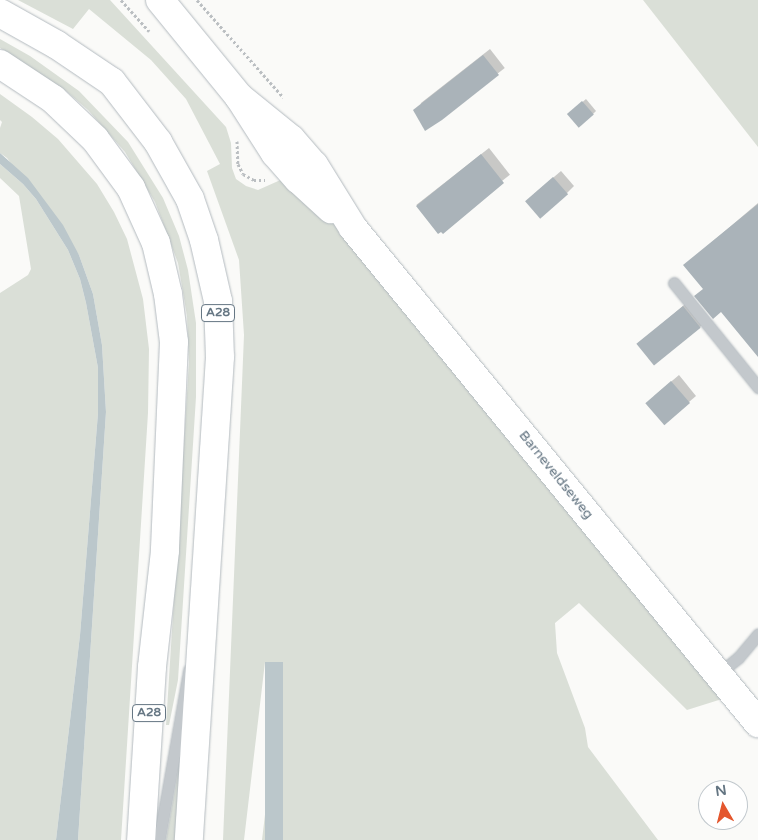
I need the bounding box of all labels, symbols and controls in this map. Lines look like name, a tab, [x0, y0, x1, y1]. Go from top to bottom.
road number: A28	[200, 304, 236, 322]
street label: Barneveldseweg	[515, 427, 597, 523]
road number: A28	[132, 704, 166, 722]
north arrow	[698, 780, 748, 830]
text: N	[714, 781, 728, 800]

